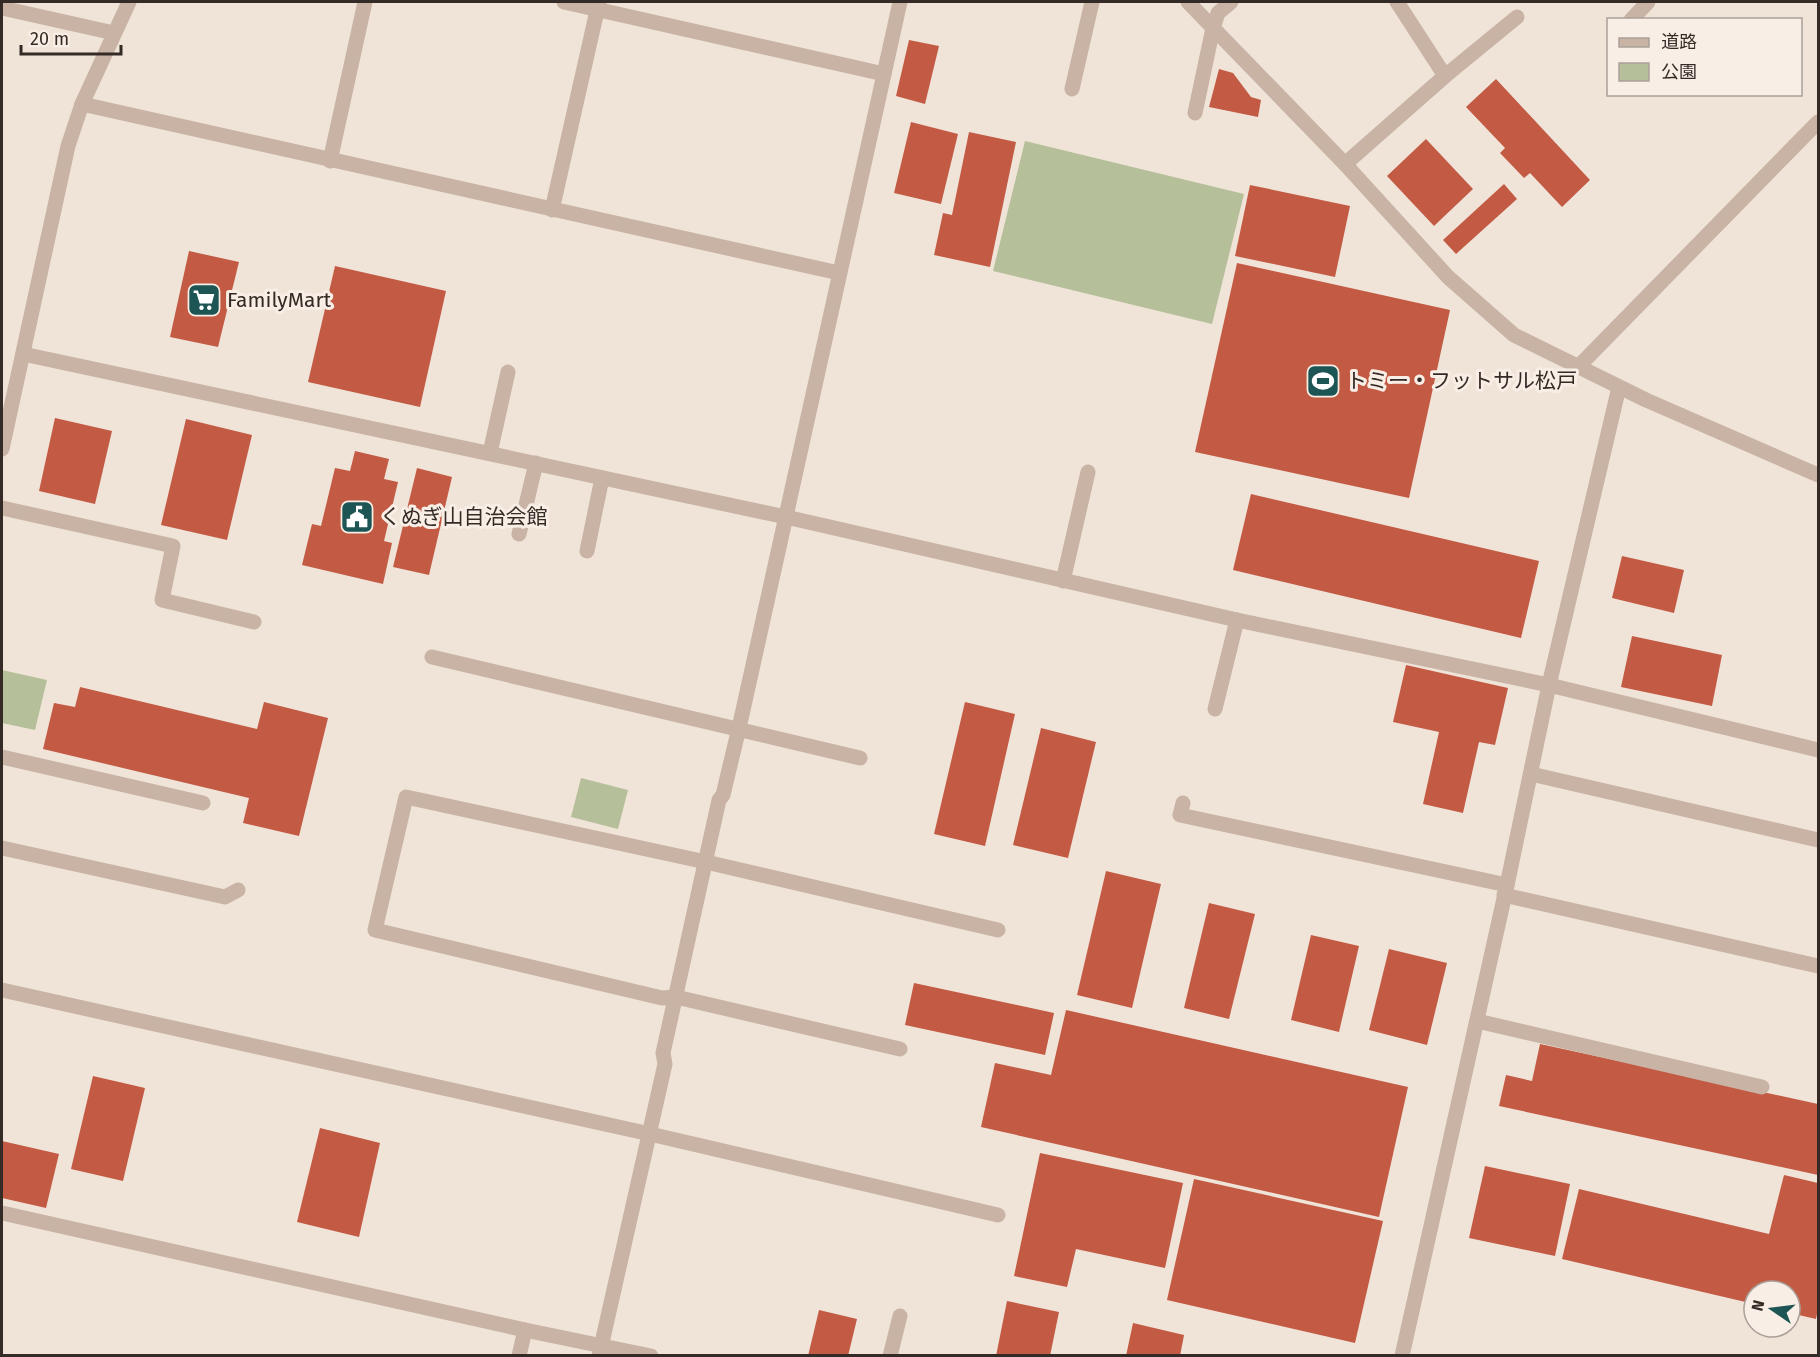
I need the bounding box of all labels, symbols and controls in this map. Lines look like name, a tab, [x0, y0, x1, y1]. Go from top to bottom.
scale bar	[21, 18, 122, 56]
legend	[1607, 18, 1802, 96]
text: 20 m	[30, 28, 69, 50]
text: 道路	[1661, 31, 1697, 53]
text: 公園	[1661, 61, 1697, 83]
supermarket icon: FamilyMart	[186, 282, 222, 318]
place label: FamilyMart	[227, 287, 332, 313]
sports icon: トミー・フットサル松戸	[1305, 363, 1341, 399]
place label: トミー・フットサル松戸	[1346, 368, 1577, 394]
public building icon: くぬぎ山自治会館	[339, 499, 375, 535]
place label: くぬぎ山自治会館	[380, 504, 548, 530]
north arrow	[1742, 1279, 1802, 1339]
text: N	[1747, 1298, 1768, 1313]

